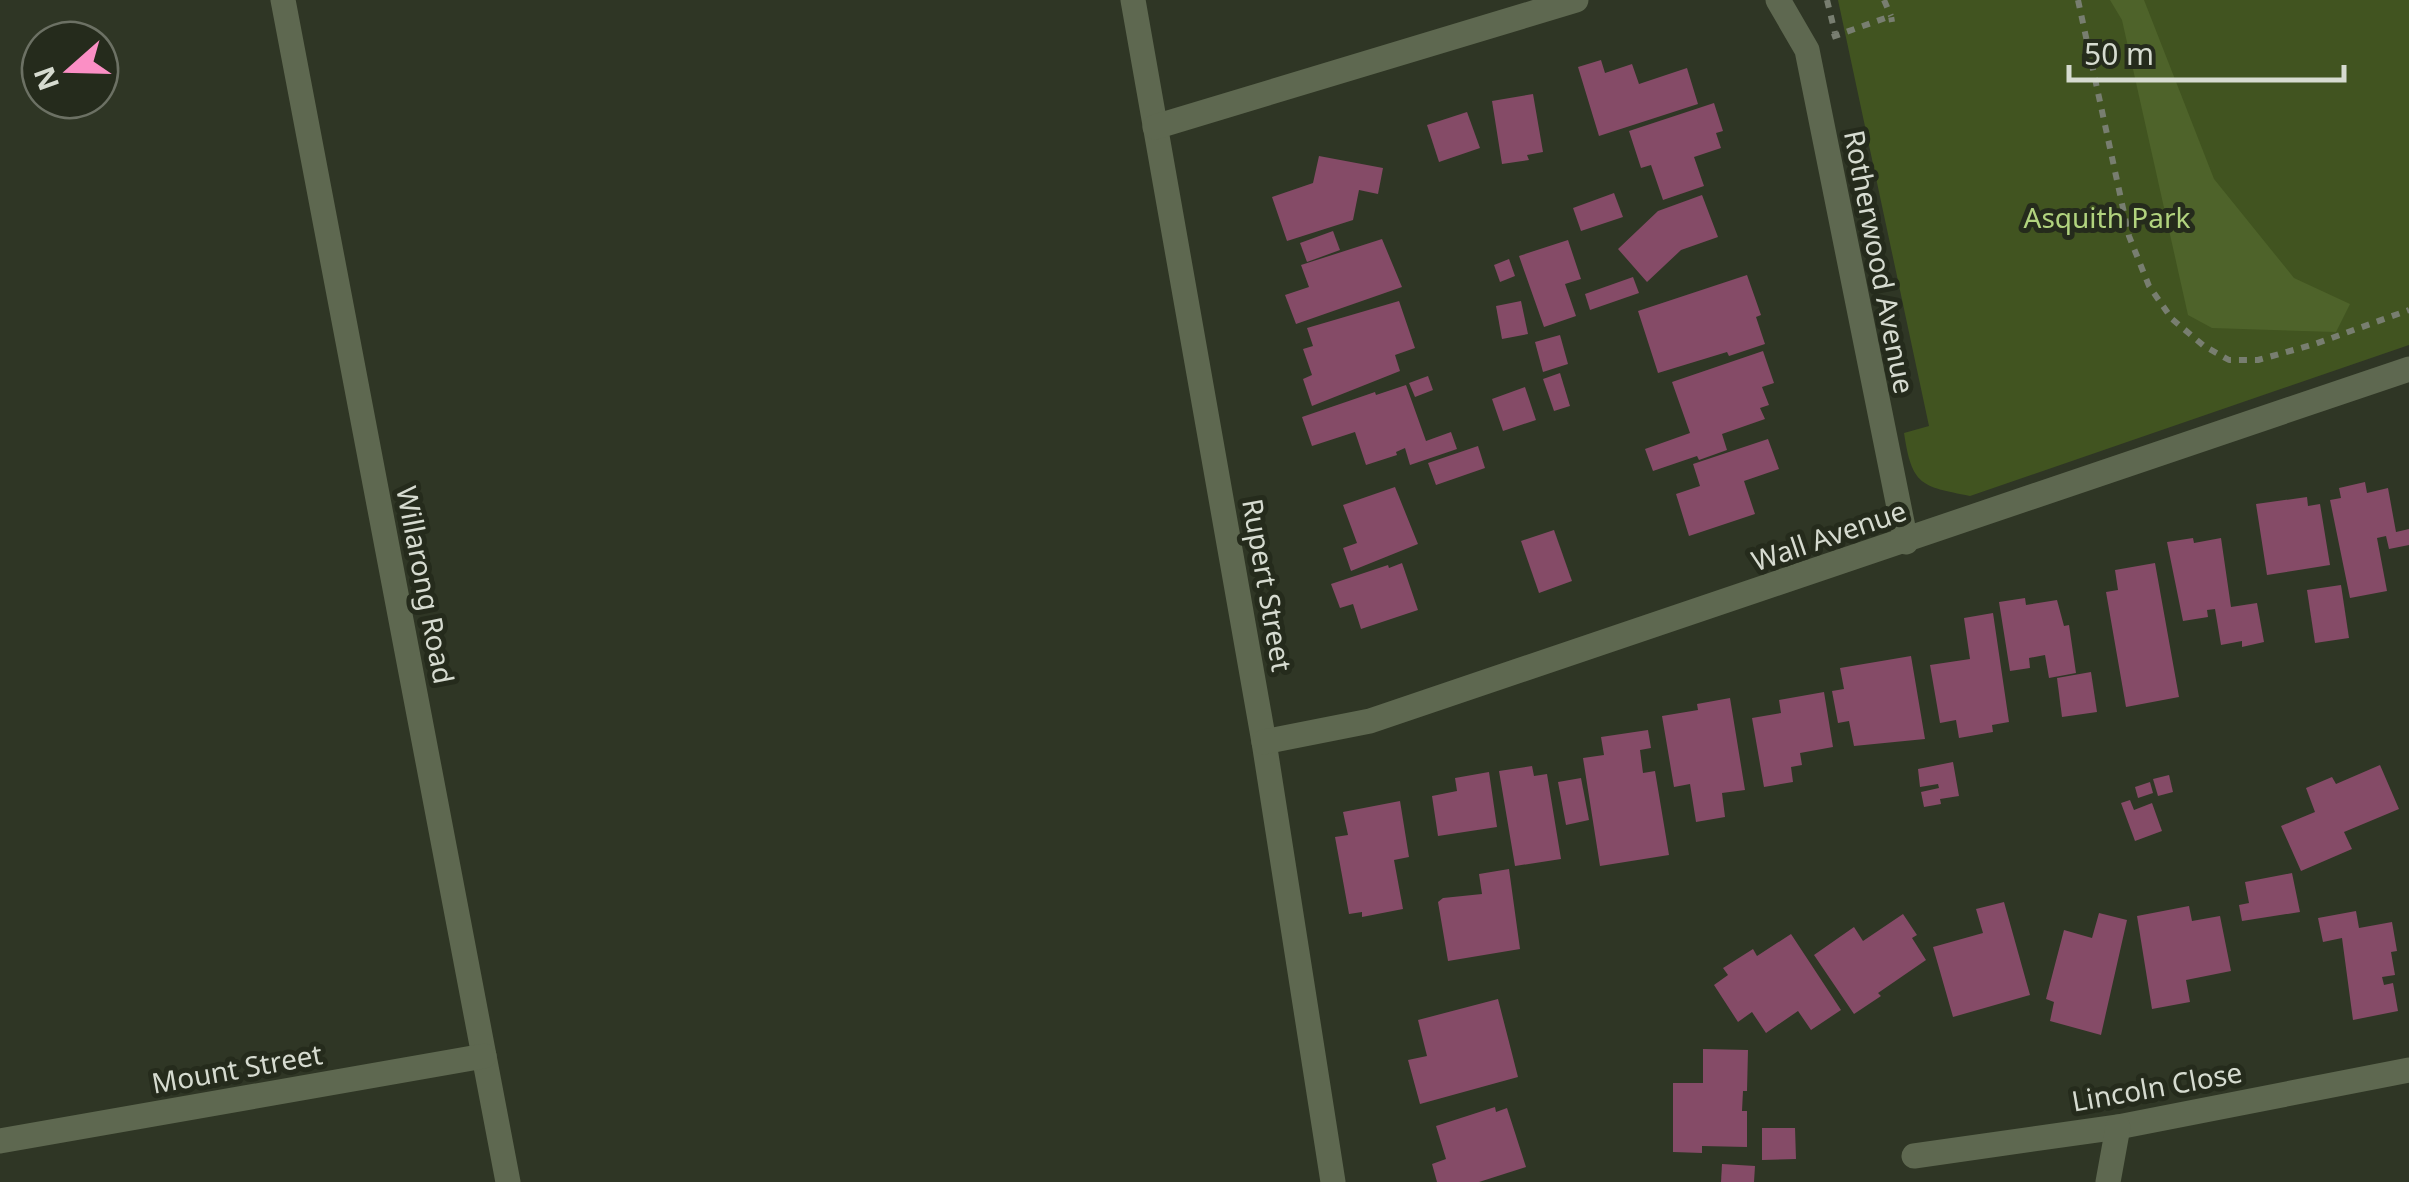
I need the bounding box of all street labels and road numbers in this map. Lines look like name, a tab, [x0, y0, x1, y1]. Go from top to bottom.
street label: Rotherwood Avenue	[1836, 127, 1924, 397]
street label: Willarong Road	[388, 483, 464, 687]
street label: Wall Avenue	[1746, 491, 1911, 579]
street label: Rupert Street	[1234, 495, 1302, 674]
street label: Mount Street	[149, 1034, 325, 1102]
street label: Lincoln Close	[2069, 1052, 2245, 1120]

